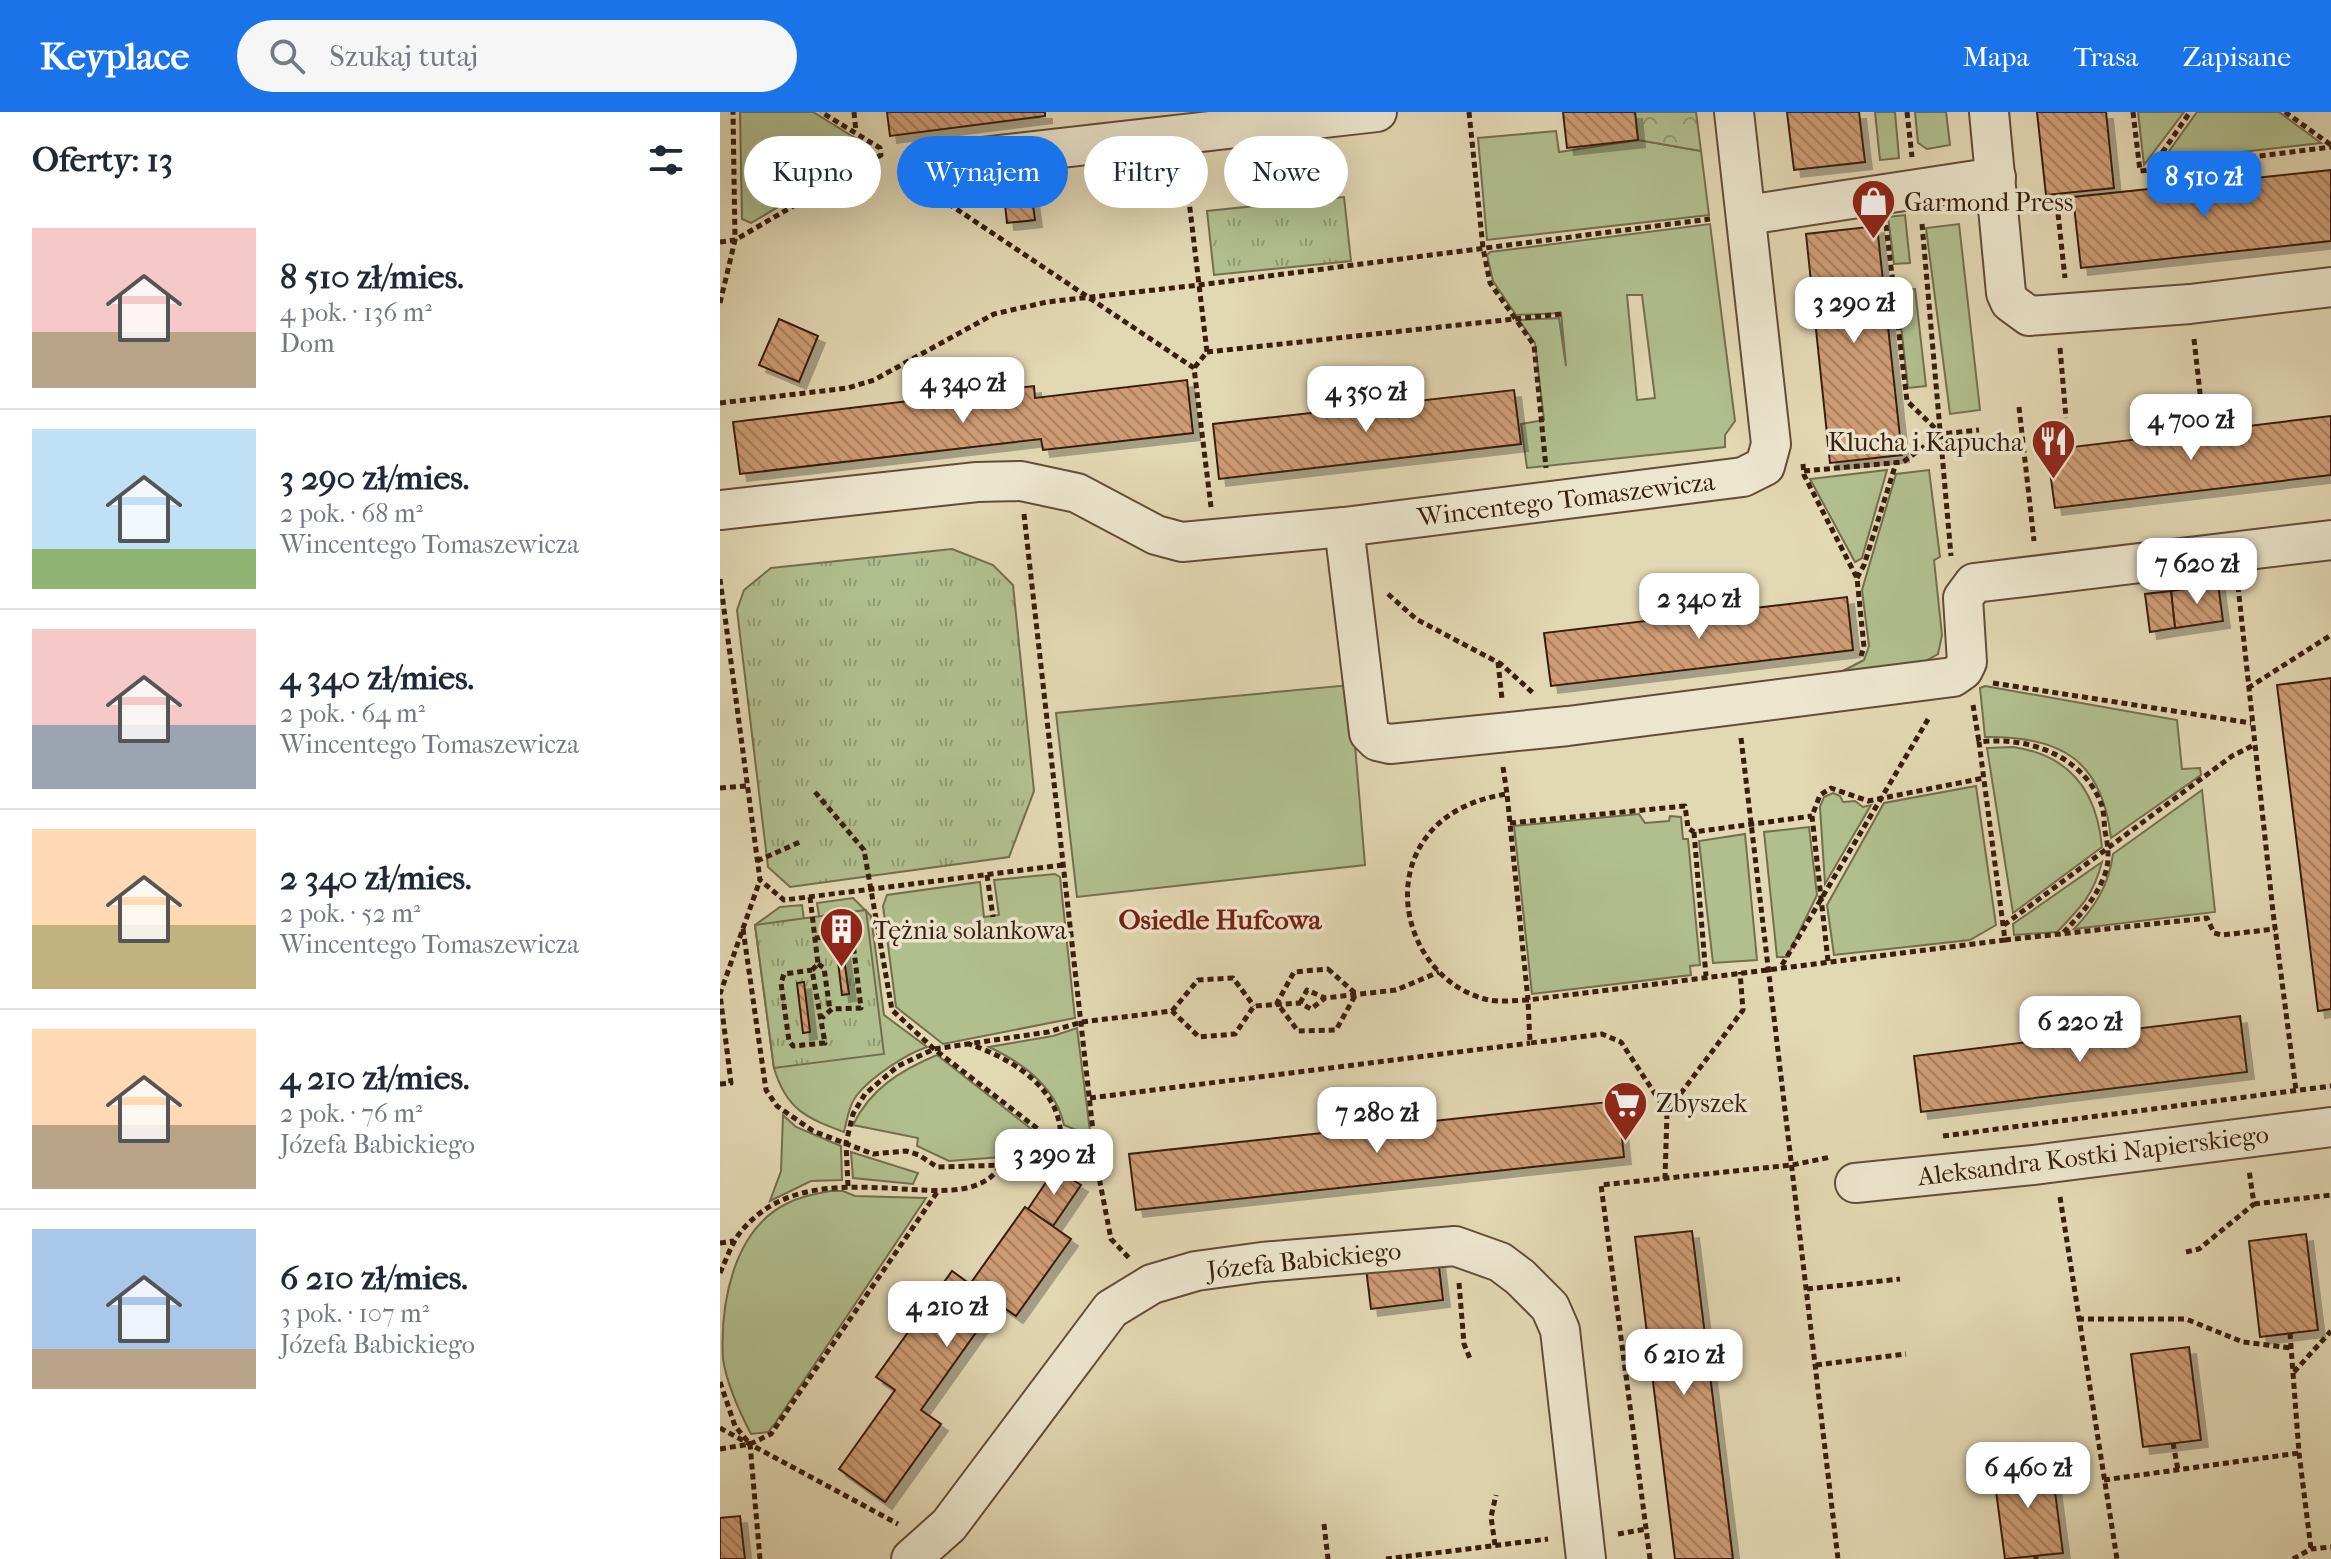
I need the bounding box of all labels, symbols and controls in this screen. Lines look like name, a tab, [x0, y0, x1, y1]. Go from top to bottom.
search box	[237, 20, 797, 92]
text: Keyplace	[40, 34, 189, 79]
icon: search	[265, 34, 309, 78]
text: Szukaj tutaj	[329, 39, 478, 74]
text: Mapa	[1963, 40, 2029, 73]
text: Trasa	[2073, 40, 2139, 73]
text: Zapisane	[2183, 40, 2291, 73]
chip: Kupno	[744, 136, 881, 208]
chip: Wynajem	[897, 136, 1068, 208]
chip: Filtry	[1084, 136, 1208, 208]
chip: Nowe	[1224, 136, 1348, 208]
icon: filters	[644, 138, 688, 182]
text: Oferty: 13	[32, 140, 173, 180]
pin: 8 510 zł	[2121, 151, 2287, 219]
text: 8 510 zł	[2165, 161, 2243, 192]
shop icon: Garmond Press	[1849, 178, 1897, 241]
place label: Garmond Press	[1904, 187, 2073, 218]
text: 8 510 zł/mies.	[280, 257, 464, 297]
icon: home	[96, 260, 192, 356]
pin: 3 290 zł	[1771, 277, 1937, 345]
text: 3 290 zł	[1813, 287, 1895, 318]
text: 4 pok. · 136 m²	[280, 297, 432, 328]
text: Dom	[280, 328, 335, 359]
pin: 4 340 zł	[880, 357, 1046, 425]
pin: 4 350 zł	[1283, 366, 1449, 434]
text: 4 340 zł	[920, 367, 1006, 398]
text: 4 350 zł	[1325, 376, 1407, 407]
pin: 4 700 zł	[2108, 394, 2274, 462]
text: 4 700 zł	[2148, 404, 2234, 435]
restaurant icon: Klucha i Kapucha	[2030, 418, 2078, 481]
place label: Klucha i Kapucha	[1828, 427, 2024, 458]
text: 3 290 zł/mies.	[280, 458, 469, 498]
icon: home	[96, 461, 192, 557]
street label: Wincentego Tomaszewicza	[1415, 466, 1717, 533]
text: 2 pok. · 68 m²	[280, 498, 423, 529]
text: Wincentego Tomaszewicza	[280, 529, 579, 560]
pin: 7 620 zł	[2114, 538, 2280, 606]
text: 7 620 zł	[2155, 548, 2239, 579]
pin: 2 340 zł	[1616, 573, 1782, 641]
text: 2 340 zł	[1657, 583, 1741, 614]
text: 4 340 zł/mies.	[280, 658, 474, 698]
icon: home	[96, 661, 192, 757]
text: 2 pok. · 64 m²	[280, 698, 425, 729]
text: Wincentego Tomaszewicza	[280, 729, 579, 760]
text: 2 340 zł/mies.	[280, 858, 472, 898]
icon: home	[96, 861, 192, 957]
text: 2 pok. · 52 m²	[280, 898, 420, 929]
district label: Osiedle Hufcowa	[1118, 903, 1323, 936]
building icon: Tężnia solankowa	[818, 906, 866, 969]
place label: Tężnia solankowa	[873, 915, 1068, 947]
text: Wincentego Tomaszewicza	[280, 929, 579, 960]
pin: 6 220 zł	[1997, 996, 2163, 1064]
text: 6 220 zł	[2037, 1006, 2123, 1037]
text: 4 210 zł/mies.	[280, 1058, 470, 1098]
icon: home	[96, 1061, 192, 1157]
supermarket icon: Zbyszek	[1601, 1079, 1649, 1142]
pin: 7 280 zł	[1294, 1087, 1460, 1155]
place label: Zbyszek	[1656, 1088, 1748, 1119]
text: 7 280 zł	[1335, 1097, 1419, 1128]
text: 2 pok. · 76 m²	[280, 1098, 422, 1129]
street label: Aleksandra Kostki Napierskiego	[1915, 1119, 2270, 1193]
text: Józefa Babickiego	[280, 1129, 475, 1160]
pin: 3 290 zł	[971, 1129, 1137, 1197]
text: 3 290 zł	[1013, 1139, 1095, 1170]
street label: Józefa Babickiego	[1204, 1235, 1403, 1286]
text: 6 210 zł/mies.	[280, 1258, 468, 1298]
icon: home	[96, 1261, 192, 1357]
pin: 4 210 zł	[864, 1281, 1030, 1349]
text: 4 210 zł	[906, 1291, 988, 1322]
text: 3 pok. · 107 m²	[280, 1298, 429, 1329]
text: Józefa Babickiego	[280, 1329, 475, 1360]
pin: 6 210 zł	[1601, 1329, 1767, 1397]
text: 6 210 zł	[1644, 1339, 1724, 1370]
pin: 6 460 zł	[1945, 1442, 2111, 1510]
text: 6 460 zł	[1984, 1452, 2072, 1483]

